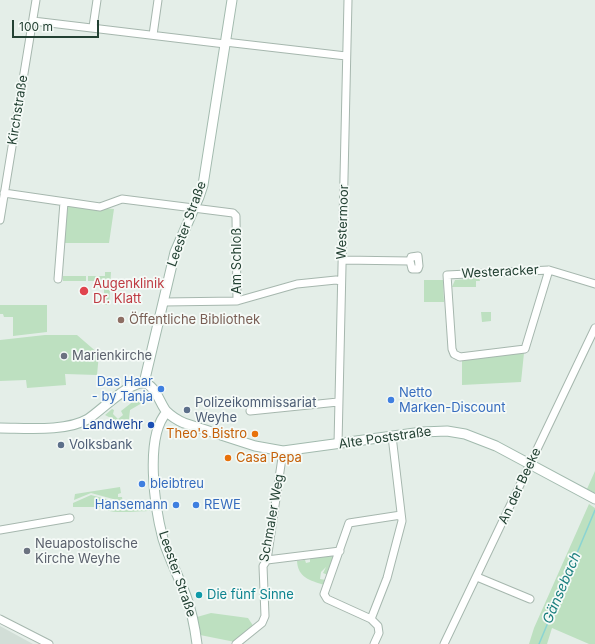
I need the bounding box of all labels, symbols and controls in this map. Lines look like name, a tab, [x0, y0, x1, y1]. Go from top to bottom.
scale bar	[14, 12, 101, 38]
text: 100 m	[19, 19, 53, 34]
street label: Kirchstraße	[5, 74, 31, 146]
street label: Leester Straße	[164, 179, 210, 269]
street label: Westermoor	[334, 184, 352, 260]
street label: Am Schloß	[229, 228, 245, 294]
street label: Westeracker	[461, 262, 539, 282]
place label: Augenklinik Dr. Klatt	[93, 276, 164, 307]
marker: Augenklinik Dr. Klatt	[78, 285, 90, 297]
place label: Öffentliche Bibliothek	[129, 312, 260, 328]
marker: Öffentliche Bibliothek	[116, 315, 126, 325]
place label: Marienkirche	[72, 348, 152, 364]
marker: Marienkirche	[59, 351, 69, 361]
place label: Das Haar - by Tanja	[92, 374, 153, 405]
marker: Das Haar - by Tanja	[156, 384, 166, 394]
place label: Netto Marken-Discount	[399, 385, 505, 416]
place label: Polizeikommissariat Weyhe	[195, 395, 316, 426]
marker: Netto Marken-Discount	[386, 395, 396, 405]
marker: Polizeikommissariat Weyhe	[182, 405, 192, 415]
place label: Landwehr	[82, 417, 143, 433]
marker: Landwehr	[146, 420, 156, 430]
street label: Alte Poststraße	[338, 424, 432, 452]
place label: Theo's Bistro	[166, 426, 247, 442]
marker: Theo's Bistro	[250, 429, 260, 439]
place label: Volksbank	[69, 437, 132, 453]
marker: Volksbank	[56, 440, 66, 450]
street label: An der Beeke	[496, 445, 544, 527]
place label: Casa Pepa	[236, 450, 302, 466]
marker: Casa Pepa	[223, 453, 233, 463]
street label: Schmaler Weg	[257, 473, 287, 563]
place label: bleibtreu	[150, 476, 204, 492]
marker: bleibtreu	[137, 479, 147, 489]
place label: Hansemann	[95, 497, 168, 513]
place label: REWE	[204, 497, 241, 513]
marker: Hansemann	[171, 500, 181, 510]
marker: REWE	[191, 500, 201, 510]
street label: Leester Straße	[155, 529, 199, 619]
place label: Neuapostolische Kirche Weyhe	[35, 536, 138, 567]
marker: Neuapostolische Kirche Weyhe	[22, 546, 32, 556]
water label: Gänsebach	[539, 550, 585, 626]
place label: Die fünf Sinne	[207, 587, 294, 603]
marker: Die fünf Sinne	[194, 590, 204, 600]

